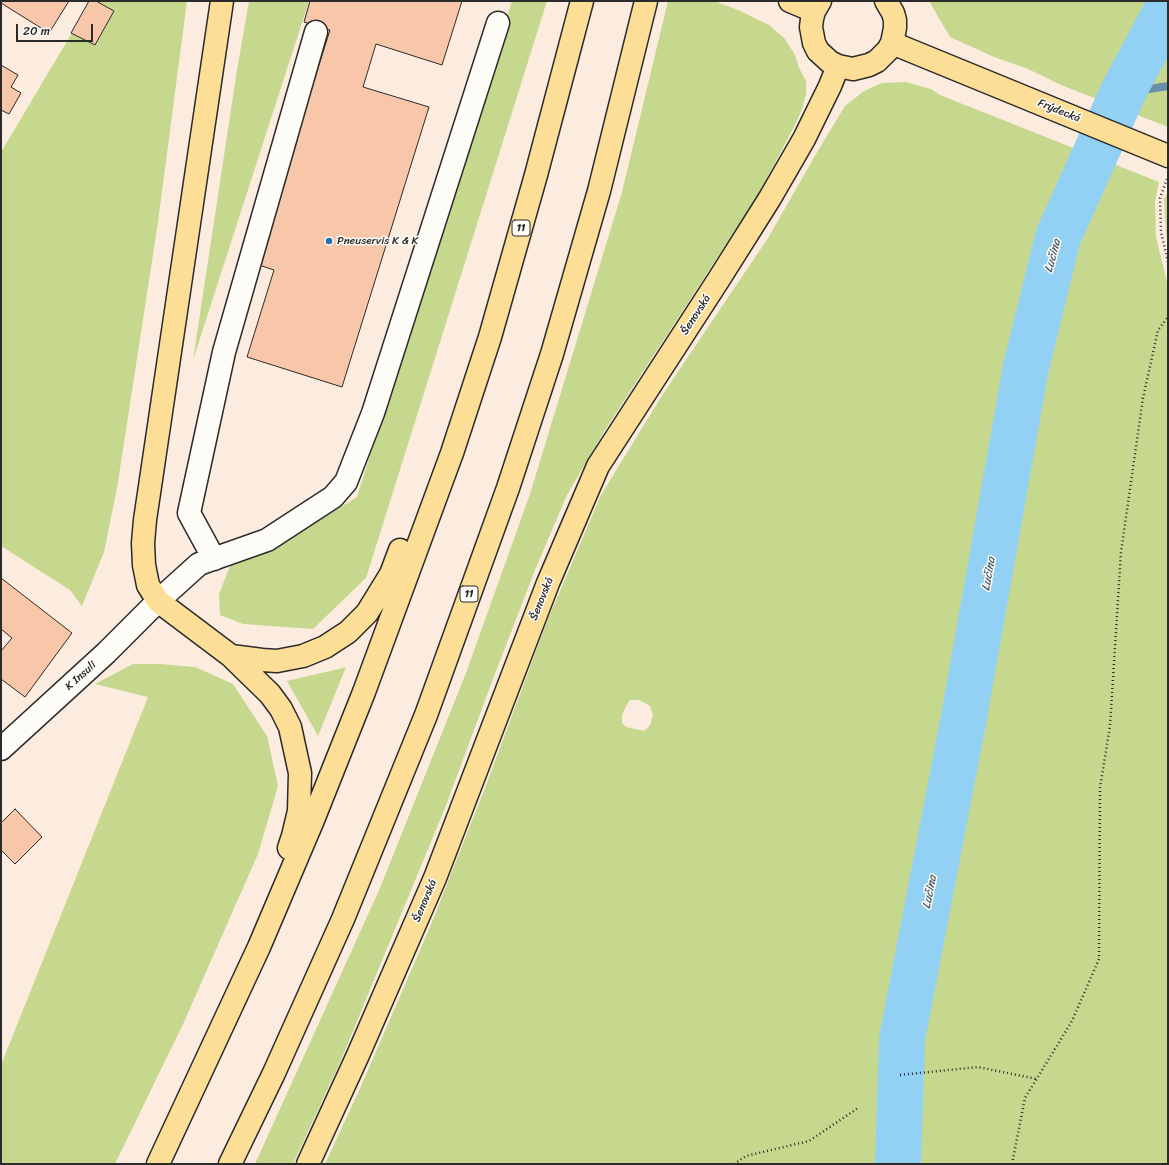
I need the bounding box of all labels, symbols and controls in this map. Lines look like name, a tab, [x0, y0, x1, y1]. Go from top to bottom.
scale bar	[18, 16, 95, 42]
text: 20 m	[23, 20, 50, 42]
street label: Frýdecká	[1036, 97, 1082, 125]
road number: 11	[512, 220, 530, 236]
place label: Pneuservis K & K	[337, 234, 418, 248]
marker: Pneuservis K & K	[324, 236, 334, 246]
water label: Lučina	[1042, 238, 1064, 274]
street label: Šenovská	[678, 293, 714, 337]
water label: Lučina	[979, 556, 999, 592]
street label: Šenovská	[527, 576, 557, 622]
road number: 11	[460, 586, 478, 602]
street label: K Insuli	[63, 659, 99, 693]
water label: Lučina	[920, 874, 940, 910]
street label: Šenovská	[410, 878, 440, 924]

